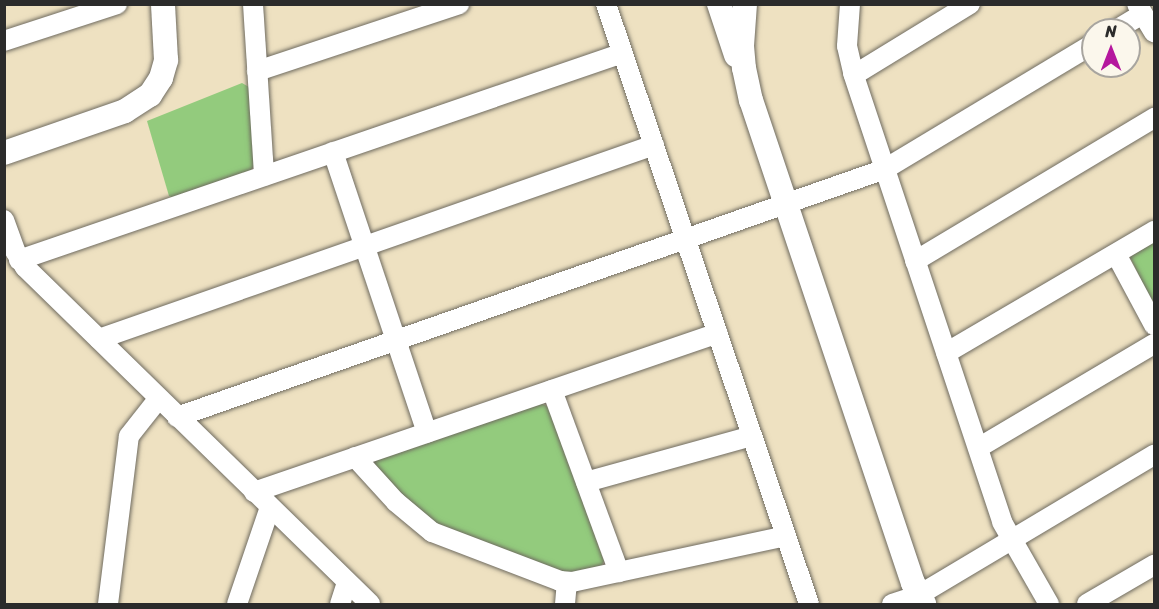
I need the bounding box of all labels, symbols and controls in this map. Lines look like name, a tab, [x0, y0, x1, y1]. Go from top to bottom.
text: N	[1105, 17, 1117, 46]
north arrow	[1081, 18, 1141, 78]

